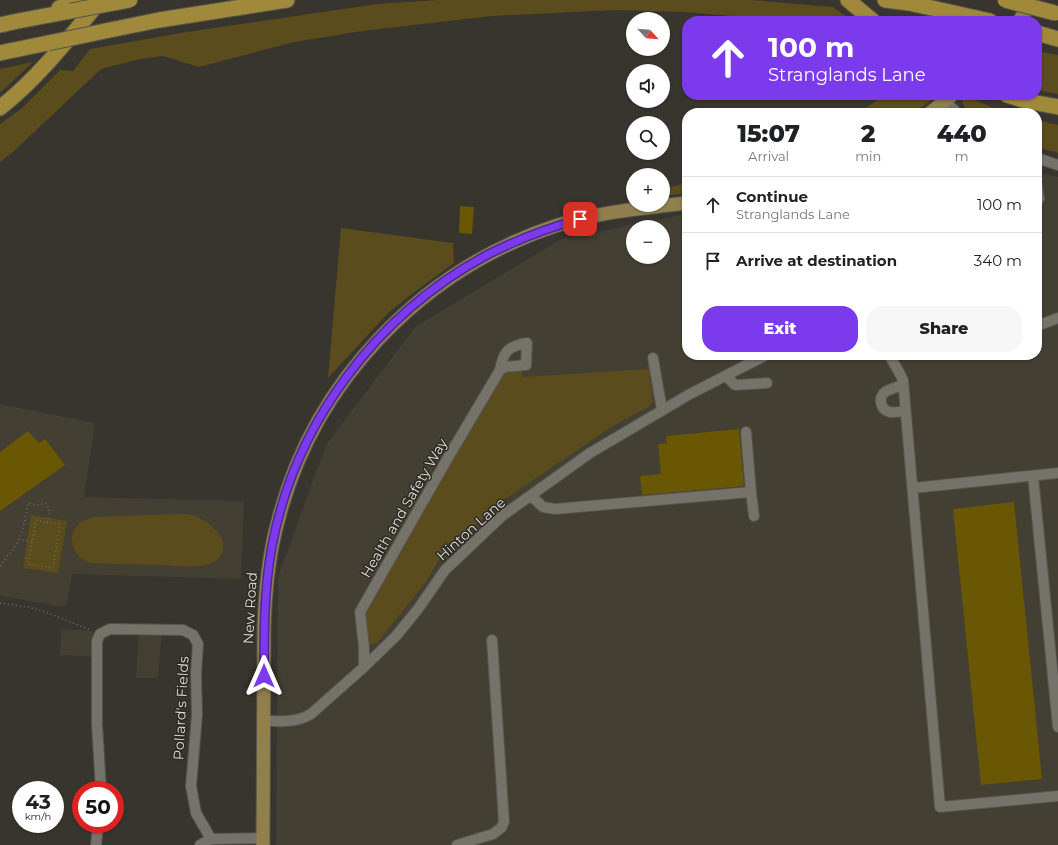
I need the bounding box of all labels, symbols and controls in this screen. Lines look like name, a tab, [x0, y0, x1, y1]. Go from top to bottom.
north arrow	[626, 12, 670, 56]
map controls	[626, 12, 670, 264]
text: 100 m	[768, 30, 854, 64]
icon: ahead	[702, 32, 754, 84]
button: sound	[626, 64, 670, 108]
text: Stranglands Lane	[768, 64, 926, 86]
button: search	[626, 116, 670, 160]
text: 15:07	[737, 119, 800, 148]
text: 2	[861, 119, 875, 148]
text: 440	[937, 119, 987, 148]
text: Arrival	[748, 148, 789, 164]
text: min	[855, 148, 881, 164]
text: m	[955, 148, 969, 164]
button: +	[626, 168, 670, 212]
text: Continue	[736, 187, 808, 206]
icon: ahead	[702, 194, 724, 216]
text: 100 m	[977, 195, 1022, 214]
pin	[563, 202, 597, 236]
text: Stranglands Lane	[736, 206, 850, 222]
icon: arrive	[569, 208, 591, 230]
button: −	[626, 220, 670, 264]
icon: arrive	[702, 250, 724, 272]
text: Arrive at destination	[736, 251, 897, 270]
text: 340 m	[974, 251, 1022, 270]
button: Exit	[702, 306, 858, 352]
button: Share	[866, 306, 1022, 352]
street label: Health and Safety Way	[357, 435, 451, 581]
street label: Hinton Lane	[433, 493, 509, 565]
street label: New Road	[239, 571, 261, 645]
street label: Pollard's Fields	[169, 655, 193, 760]
position arrow	[243, 655, 285, 697]
speed limit sign: 50	[72, 781, 124, 833]
text: 43	[25, 790, 51, 814]
text: km/h	[25, 810, 51, 823]

